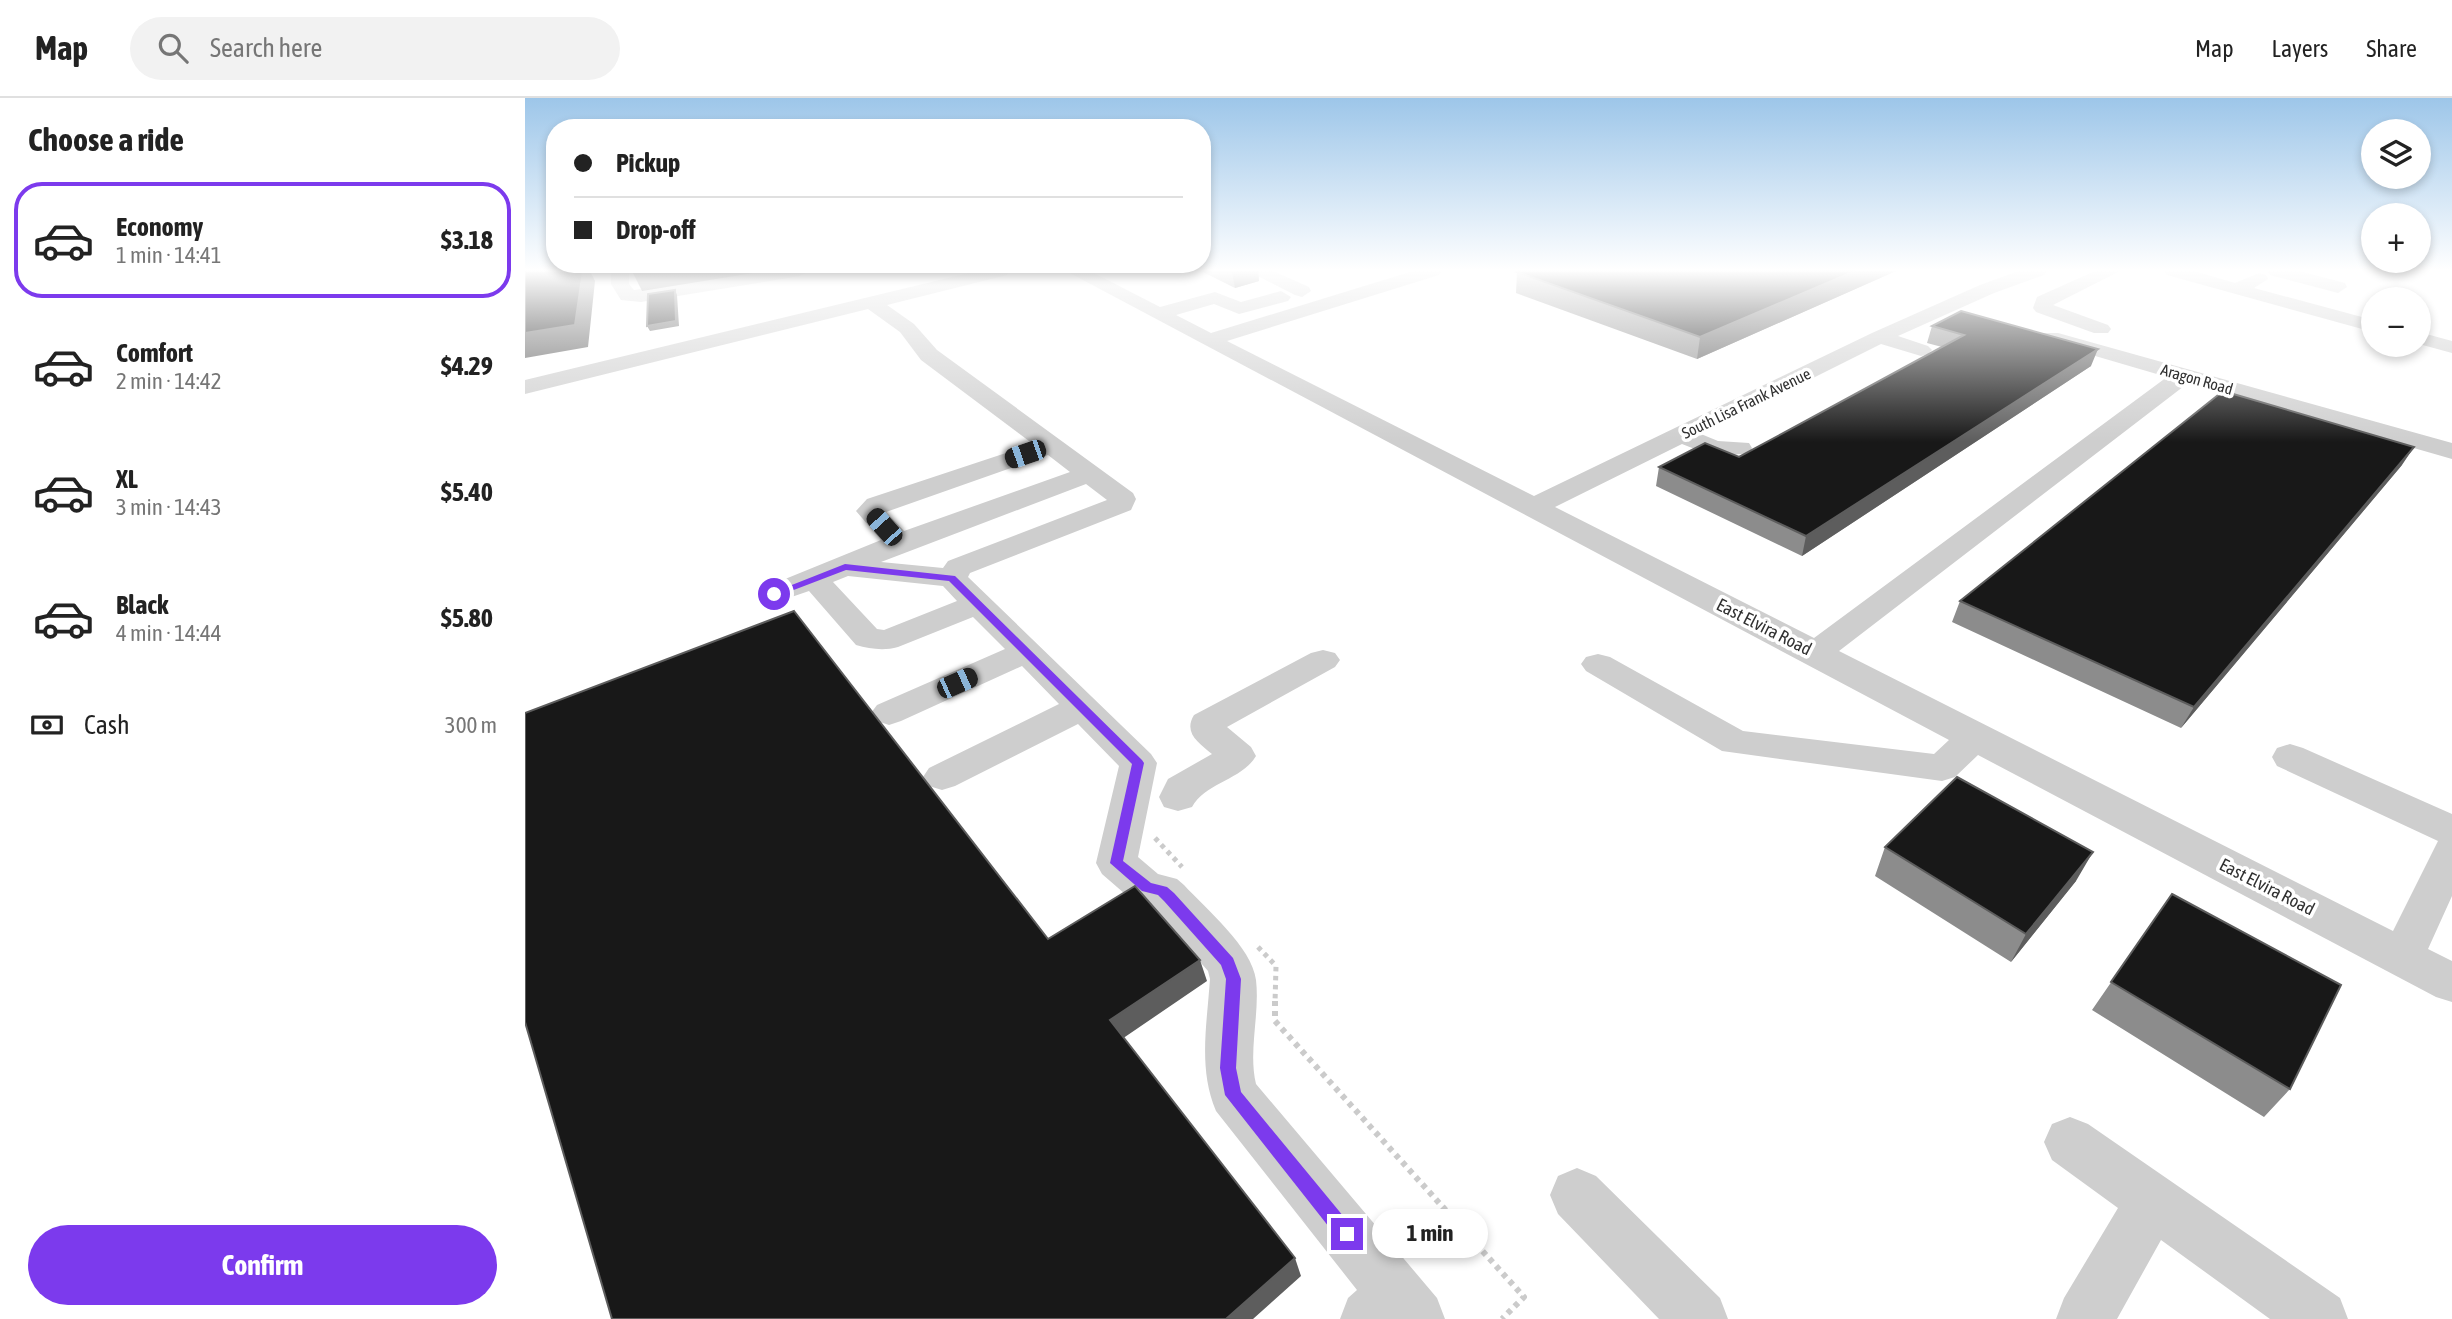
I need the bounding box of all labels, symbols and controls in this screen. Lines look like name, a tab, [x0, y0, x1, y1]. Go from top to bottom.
search box	[130, 17, 620, 80]
text: Map	[35, 29, 88, 67]
icon: search	[154, 29, 192, 67]
text: Search here	[210, 33, 322, 63]
text: Map	[2195, 35, 2234, 62]
text: Layers	[2272, 35, 2328, 62]
text: Share	[2366, 35, 2417, 62]
map controls	[2361, 119, 2431, 357]
button: layers	[2361, 119, 2431, 189]
text: Choose a ride	[28, 121, 184, 158]
text: Pickup	[616, 148, 680, 178]
button: +	[2361, 203, 2431, 273]
icon: car	[32, 209, 95, 272]
text: Economy	[116, 212, 203, 242]
text: Drop-off	[616, 215, 696, 245]
text: $3.18	[441, 225, 493, 255]
text: 1 min · 14:41	[116, 242, 222, 268]
button: −	[2361, 287, 2431, 357]
icon: car	[32, 335, 95, 398]
text: Comfort	[116, 338, 193, 368]
text: $4.29	[441, 351, 493, 381]
street label: Aragon Road	[2159, 360, 2235, 399]
street label: South Lisa Frank Avenue	[1679, 364, 1813, 442]
text: 2 min · 14:42	[116, 368, 222, 394]
car	[1002, 437, 1049, 471]
icon: car	[32, 461, 95, 524]
text: XL	[116, 464, 138, 494]
text: $5.40	[441, 477, 493, 507]
text: 3 min · 14:43	[116, 494, 222, 520]
car	[863, 504, 906, 550]
route start	[758, 578, 790, 610]
icon: car	[32, 587, 95, 650]
text: Black	[116, 590, 168, 620]
street label: East Elvira Road	[1713, 594, 1815, 660]
text: $5.80	[441, 603, 493, 633]
text: 4 min · 14:44	[116, 620, 222, 646]
car	[934, 665, 981, 701]
icon: cash	[28, 706, 66, 744]
text: Cash	[84, 710, 130, 740]
text: 300 m	[445, 712, 497, 738]
street label: East Elvira Road	[2216, 854, 2318, 920]
callout: 1 min	[1371, 1210, 1487, 1258]
route end	[1331, 1218, 1363, 1250]
text: 1 min	[1407, 1220, 1453, 1246]
button: Confirm	[28, 1225, 497, 1305]

